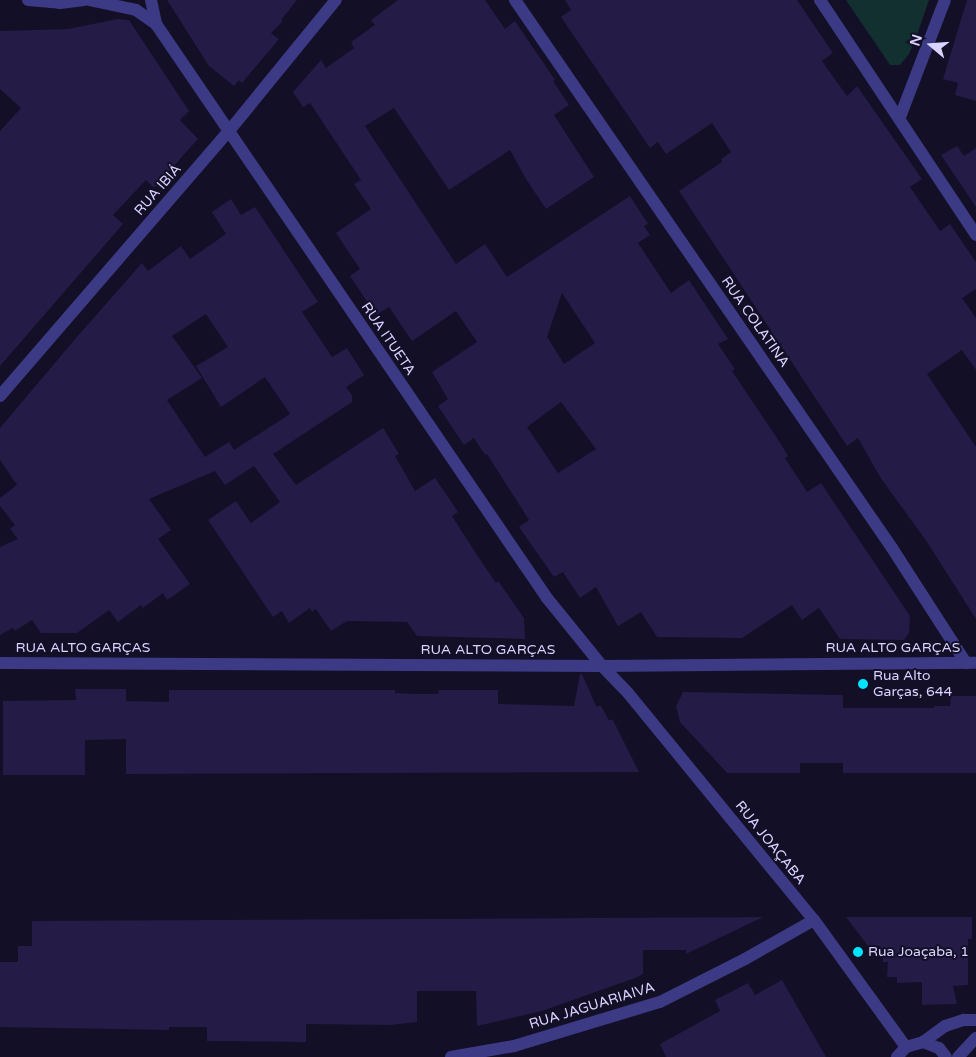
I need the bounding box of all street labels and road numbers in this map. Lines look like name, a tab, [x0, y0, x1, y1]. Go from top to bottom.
street label: RUA IBIÁ	[131, 161, 185, 219]
street label: RUA COLATINA	[718, 273, 792, 371]
street label: RUA ITUETA	[357, 299, 419, 379]
street label: RUA ALTO GARÇAS	[16, 640, 150, 656]
street label: RUA ALTO GARÇAS	[826, 640, 960, 656]
street label: RUA ALTO GARÇAS	[421, 642, 555, 658]
street label: RUA JOAÇABA	[731, 798, 809, 888]
street label: RUA JAGUARIAIVA	[527, 979, 657, 1033]

